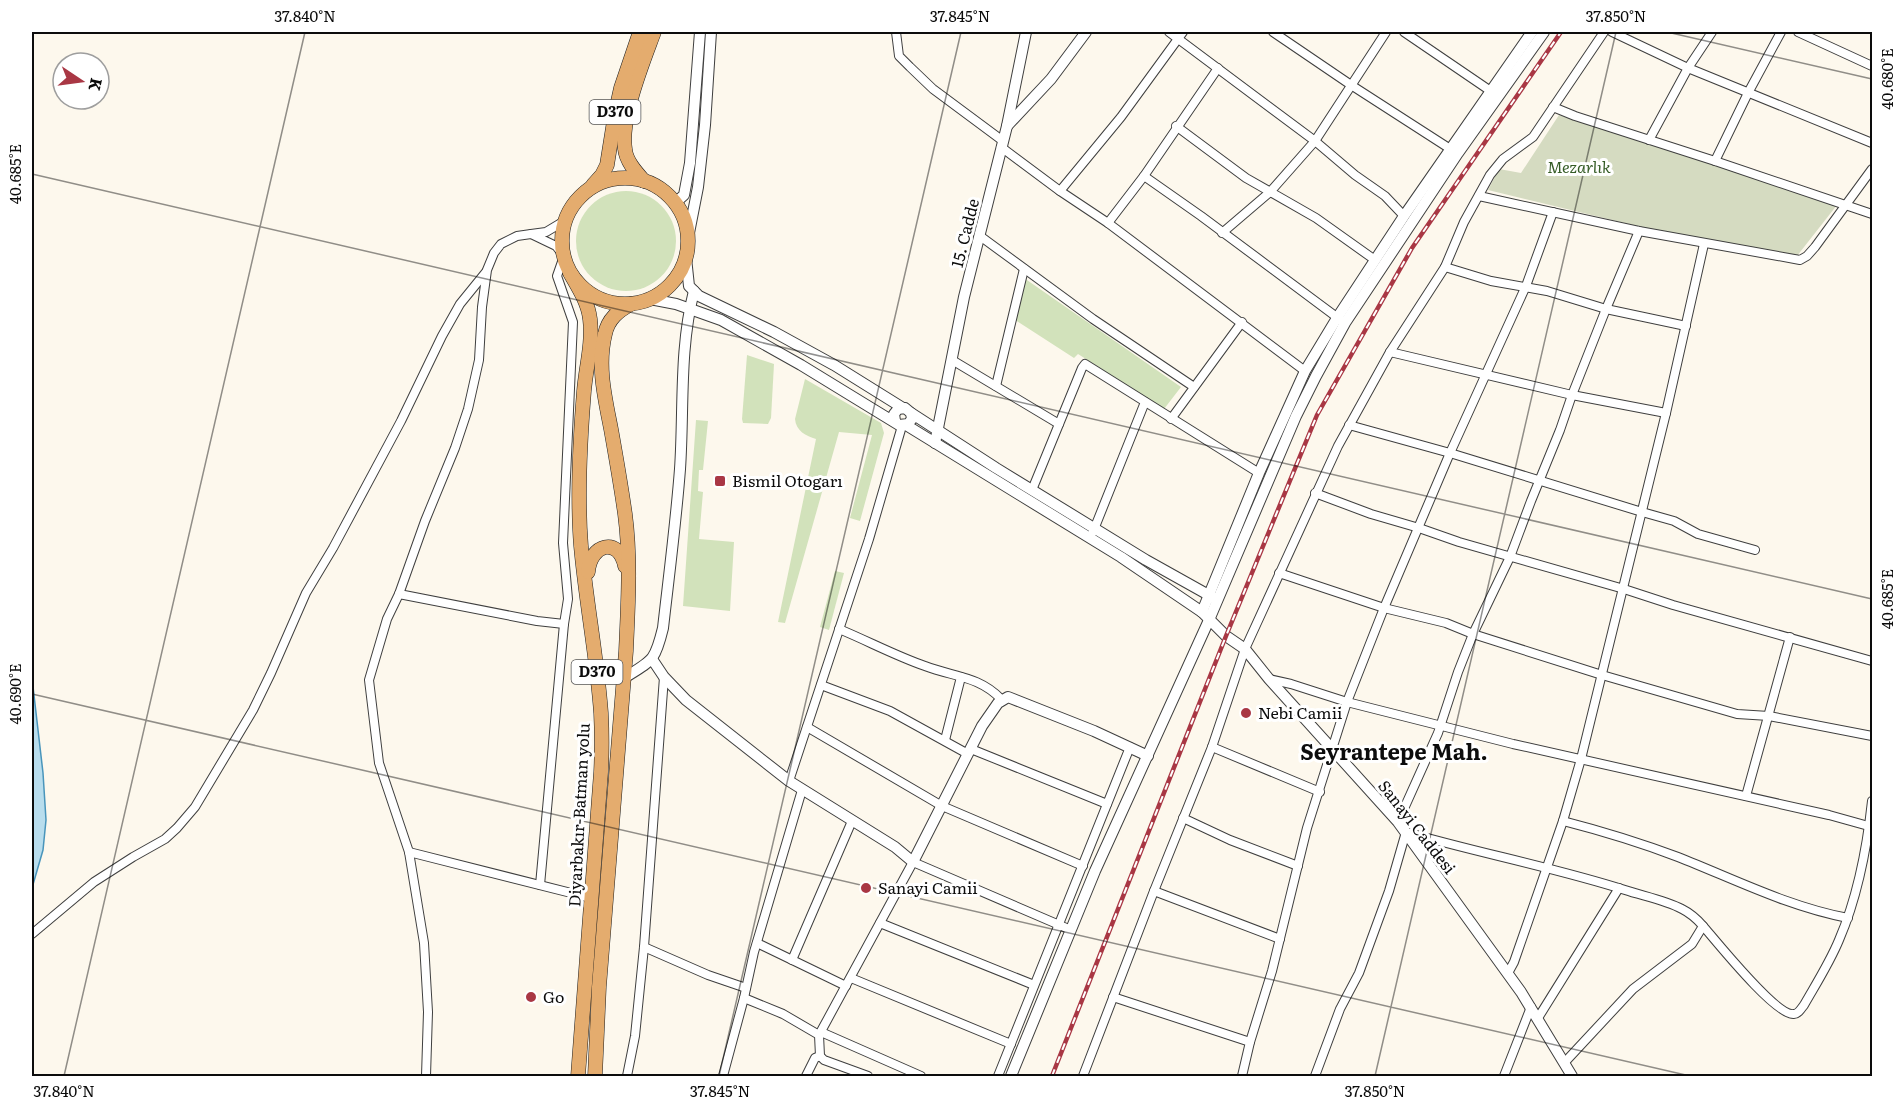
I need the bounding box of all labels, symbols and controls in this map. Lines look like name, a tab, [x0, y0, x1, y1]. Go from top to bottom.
text: 37.840°N	[274, 4, 336, 27]
text: 37.845°N	[930, 4, 990, 27]
text: 37.850°N	[1586, 4, 1646, 27]
text: 40.680°E	[1875, 48, 1898, 110]
north arrow	[51, 51, 111, 111]
text: K	[83, 76, 110, 94]
road number: D370	[590, 100, 640, 124]
text: 40.685°E	[3, 144, 26, 204]
park label: Mezarlık	[1547, 154, 1611, 178]
street label: 15. Cadde	[944, 196, 984, 270]
place label: Bismil Otogarı	[732, 468, 843, 492]
marker: Bismil Otogarı	[713, 474, 727, 488]
text: 40.685°E	[1875, 569, 1898, 629]
road number: D370	[572, 660, 622, 684]
text: 40.690°E	[3, 664, 26, 725]
place label: Nebi Camii	[1258, 700, 1342, 724]
marker: Nebi Camii	[1239, 706, 1253, 720]
street label: Diyarbakır-Batman yolu	[561, 722, 595, 908]
district label: Seyrantepe Mah.	[1300, 734, 1488, 767]
street label: Sanayi Caddesi	[1373, 774, 1462, 878]
place label: Sanayi Camii	[878, 875, 978, 899]
marker: Sanayi Camii	[859, 881, 873, 895]
place label: Go	[543, 984, 564, 1008]
marker: Go	[524, 990, 538, 1004]
text: 37.840°N	[33, 1079, 95, 1102]
text: 37.845°N	[690, 1079, 750, 1102]
text: 37.850°N	[1345, 1079, 1405, 1102]

